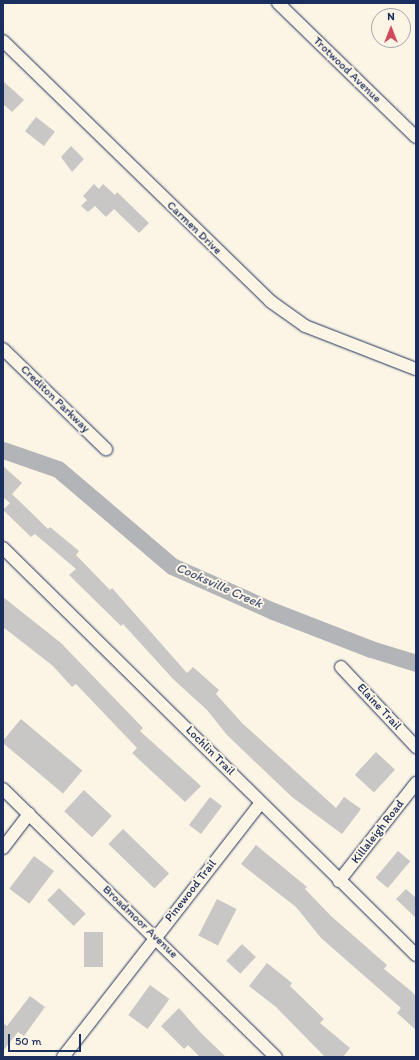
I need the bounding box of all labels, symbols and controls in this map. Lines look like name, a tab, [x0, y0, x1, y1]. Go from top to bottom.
north arrow	[371, 8, 411, 48]
text: N	[387, 10, 395, 23]
street label: Trotwood Avenue	[310, 34, 384, 106]
street label: Carmen Drive	[164, 198, 224, 258]
street label: Crediton Parkway	[17, 362, 93, 436]
water label: Cooksville Creek	[174, 560, 264, 612]
street label: Elaine Trail	[354, 681, 404, 733]
street label: Lochlin Trail	[183, 724, 237, 778]
street label: Killaleigh Road	[349, 797, 407, 867]
street label: Pinewood Trail	[162, 857, 220, 925]
street label: Broadmoor Avenue	[100, 883, 180, 961]
scale bar	[10, 1026, 83, 1052]
text: 50 m	[15, 1034, 41, 1048]

